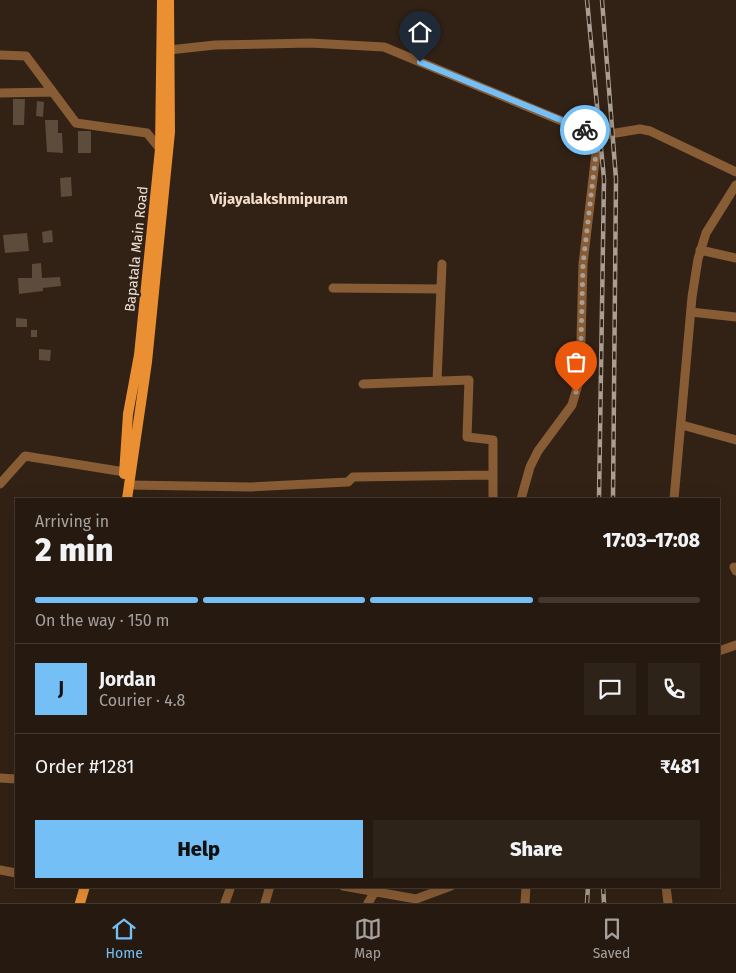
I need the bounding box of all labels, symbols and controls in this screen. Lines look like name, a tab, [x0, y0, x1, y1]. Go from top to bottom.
pin	[399, 11, 441, 62]
icon: home	[406, 18, 434, 46]
courier	[560, 105, 610, 155]
icon: bike	[571, 116, 599, 144]
street label: Bapatala Main Road	[121, 185, 152, 313]
district label: Vijayalakshmipuram	[209, 190, 348, 208]
pin	[555, 341, 597, 392]
icon: bag	[562, 348, 590, 376]
text: Arriving in	[35, 512, 109, 531]
text: 17:03–17:08	[603, 529, 700, 552]
text: 2 min	[35, 531, 113, 569]
text: On the way · 150 m	[35, 611, 170, 630]
button: chat	[584, 663, 636, 715]
button: phone	[648, 663, 700, 715]
text: Jordan	[99, 668, 156, 691]
text: J	[58, 677, 64, 700]
text: Courier · 4.8	[99, 691, 185, 710]
text: Order #1281	[35, 755, 135, 778]
text: ₹481	[660, 755, 700, 778]
button: Help	[35, 820, 363, 878]
button: Share	[373, 820, 700, 878]
tab: Home	[105, 915, 143, 962]
tab: Map	[354, 915, 382, 962]
tab: Saved	[593, 915, 631, 962]

